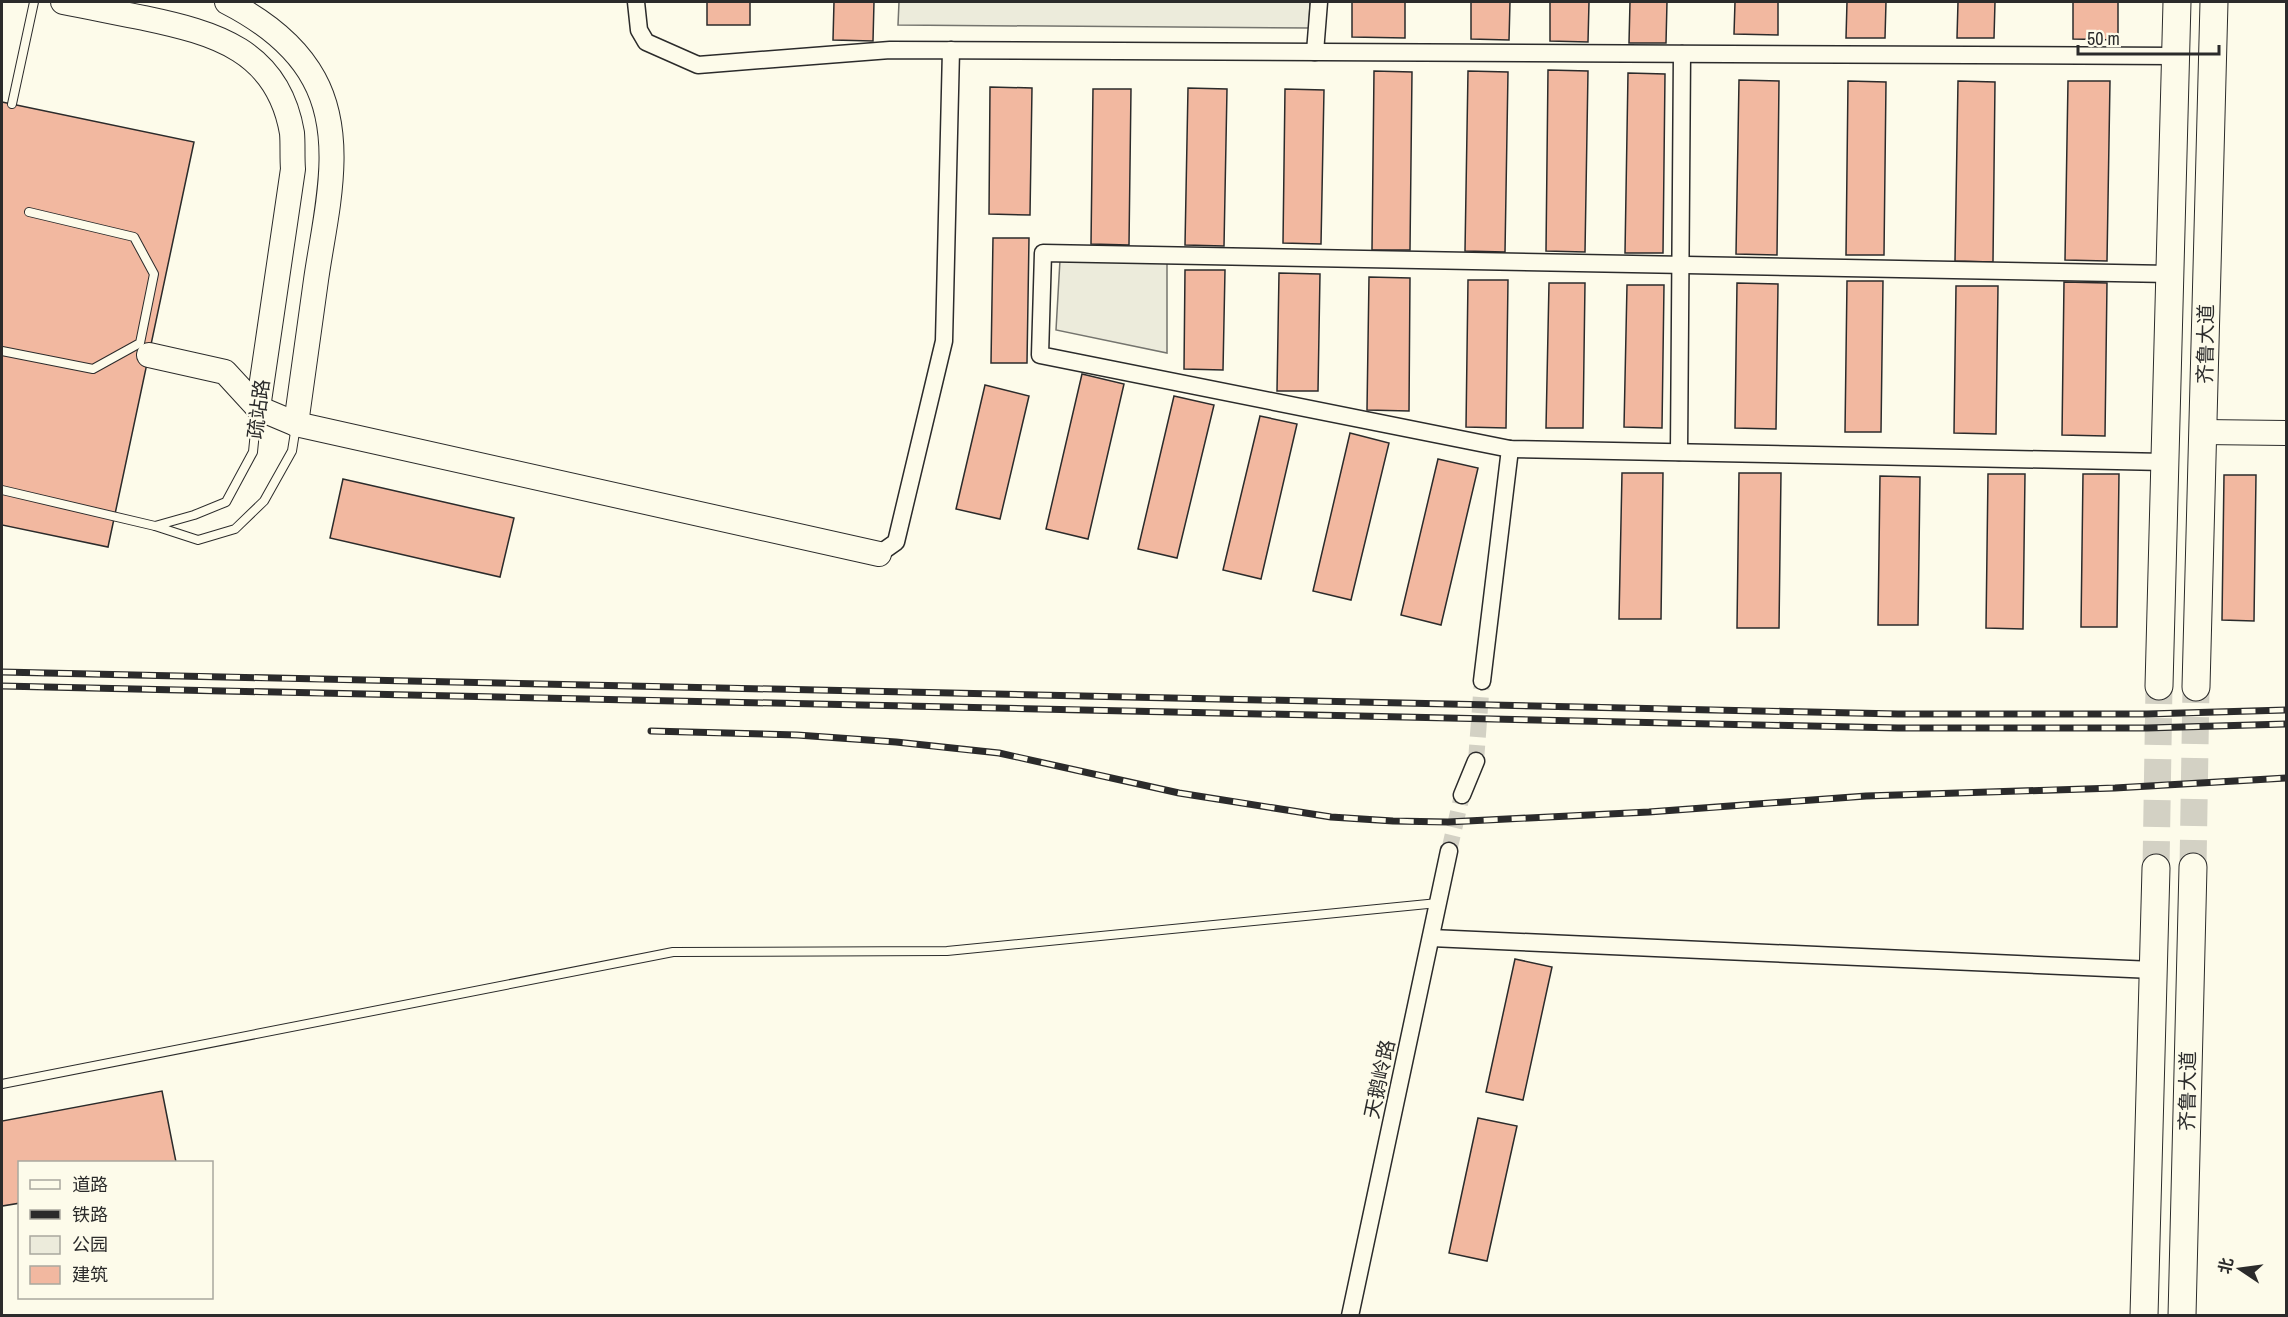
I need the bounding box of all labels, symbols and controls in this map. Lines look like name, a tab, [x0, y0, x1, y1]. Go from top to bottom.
scale bar	[2078, 18, 2219, 56]
text: 50 m	[2087, 26, 2120, 51]
street label: 齐鲁大道	[2191, 304, 2219, 384]
street label: 疏站路	[241, 378, 275, 440]
street label: 天鹅岭路	[1357, 1037, 1401, 1121]
street label: 齐鲁大道	[2173, 1051, 2201, 1131]
legend	[18, 1161, 213, 1299]
text: 道路	[72, 1172, 108, 1197]
text: 铁路	[72, 1202, 108, 1227]
text: 公园	[72, 1232, 108, 1257]
north arrow	[2210, 1239, 2270, 1299]
text: 北	[2213, 1255, 2238, 1276]
text: 建筑	[72, 1262, 108, 1287]

